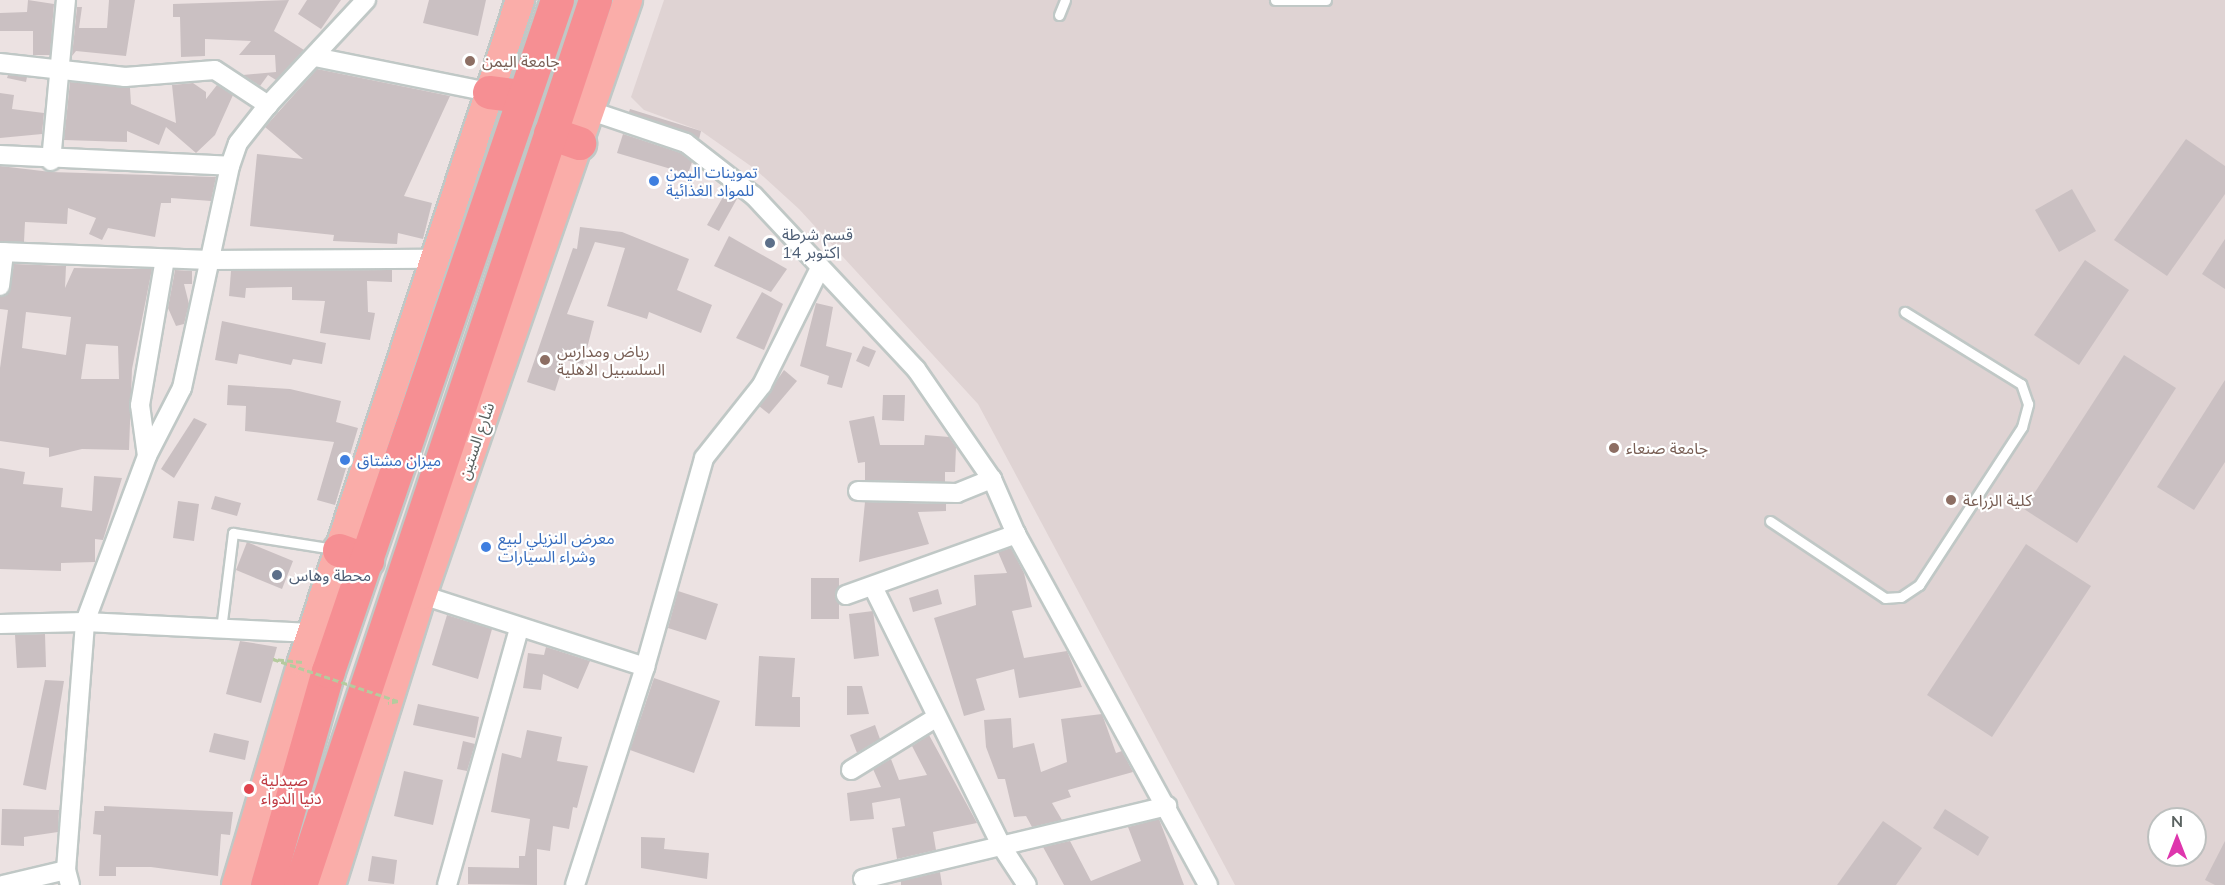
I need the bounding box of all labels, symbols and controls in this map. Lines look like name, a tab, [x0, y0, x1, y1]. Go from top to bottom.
place label: جامعة اليمن	[482, 51, 560, 71]
marker: جامعة اليمن	[463, 54, 477, 68]
place label: تموينات اليمن للمواد الغذائية	[666, 162, 757, 200]
marker: تموينات اليمن للمواد الغذائية	[647, 174, 661, 188]
place label: قسم شرطة 14 اكتوبر	[782, 224, 853, 262]
marker: قسم شرطة 14 اكتوبر	[763, 236, 777, 250]
place label: رياض ومدارس السلسبيل الاهلية	[557, 341, 665, 379]
marker: رياض ومدارس السلسبيل الاهلية	[538, 353, 552, 367]
street label: شارع الستين	[454, 400, 498, 482]
place label: جامعة صنعاء	[1626, 438, 1708, 458]
marker: جامعة صنعاء	[1607, 441, 1621, 455]
place label: ميزان مشتاق	[357, 450, 441, 470]
marker: ميزان مشتاق	[338, 453, 352, 467]
place label: كلية الزراعة	[1963, 490, 2032, 510]
marker: كلية الزراعة	[1944, 493, 1958, 507]
place label: معرض النزيلي لبيع وشراء السيارات	[498, 528, 615, 566]
marker: معرض النزيلي لبيع وشراء السيارات	[479, 540, 493, 554]
place label: محطة وهاس	[289, 565, 371, 585]
marker: محطة وهاس	[270, 568, 284, 582]
place label: صيدلية دنيا الدواء	[261, 770, 322, 808]
marker: صيدلية دنيا الدواء	[242, 782, 256, 796]
north arrow	[2147, 807, 2207, 867]
text: N	[2171, 811, 2183, 831]

